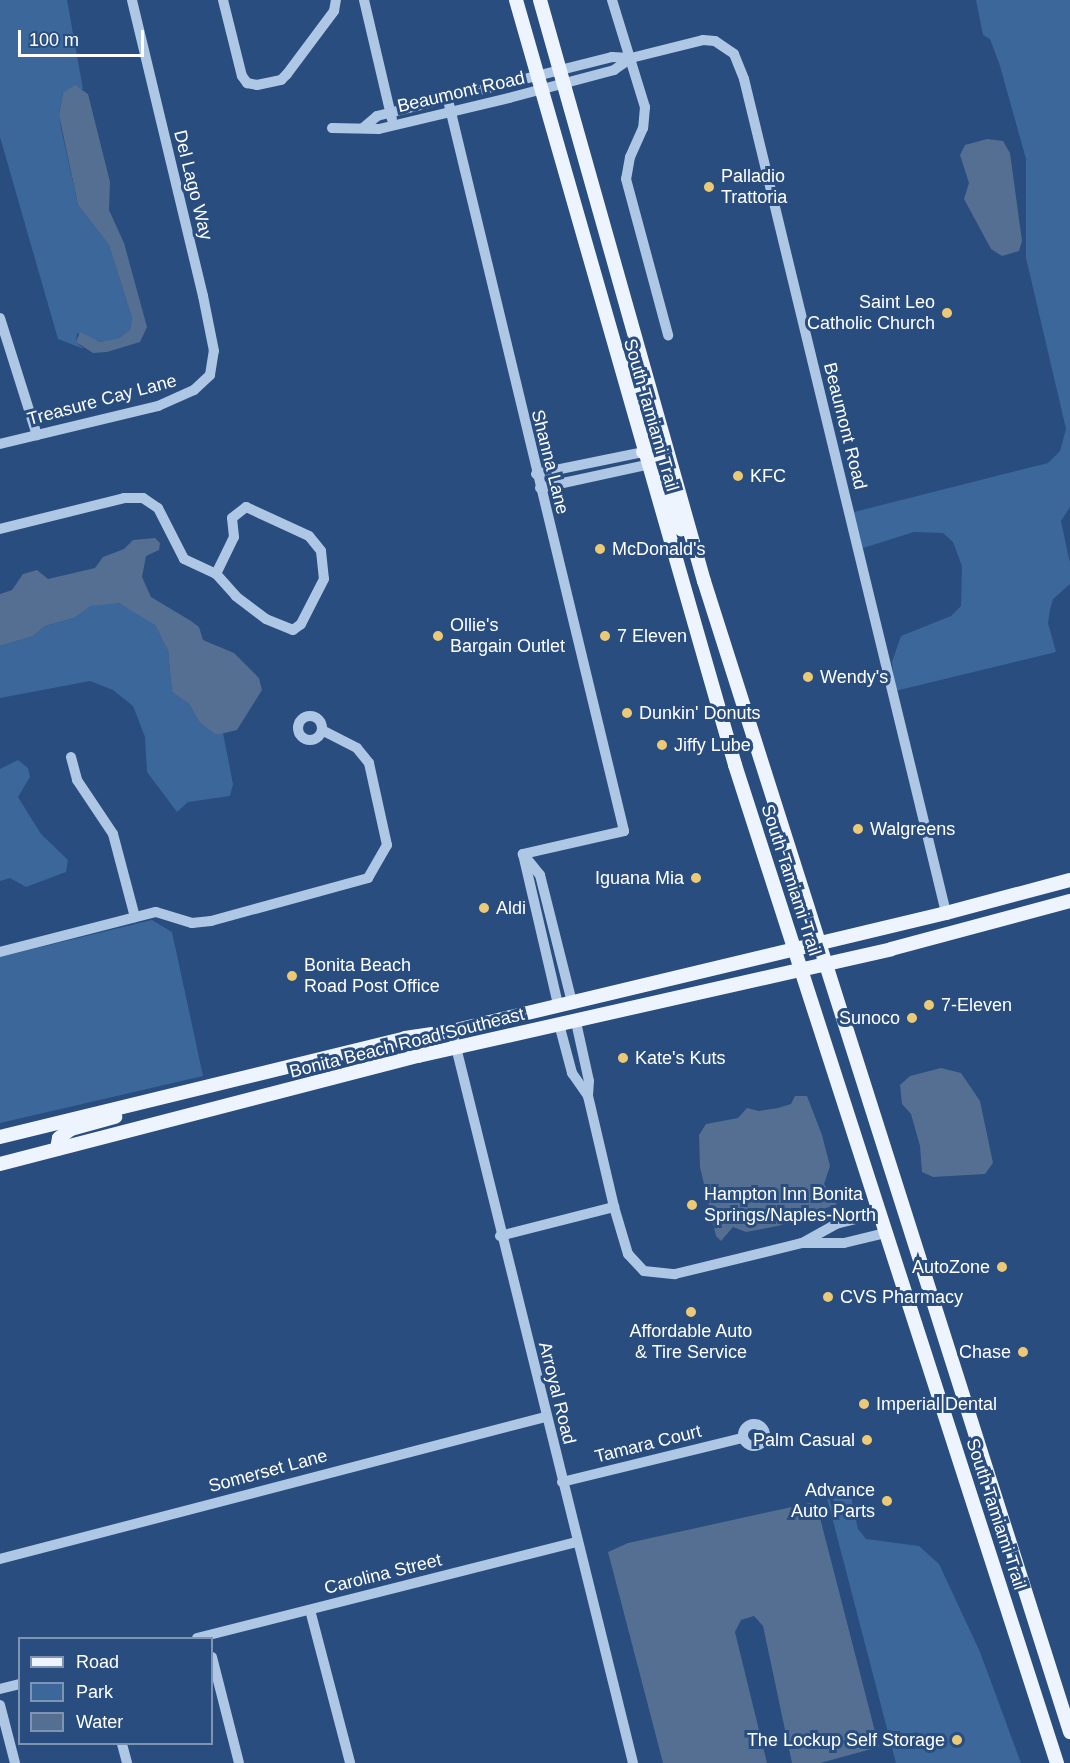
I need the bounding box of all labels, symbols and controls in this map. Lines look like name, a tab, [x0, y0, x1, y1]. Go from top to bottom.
scale bar	[21, 18, 147, 56]
text: 100 m	[29, 30, 79, 50]
street label: Beaumont Road	[395, 67, 527, 117]
street label: Del Lago Way	[169, 128, 217, 242]
place label: Palladio Trattoria	[721, 166, 787, 208]
marker: Palladio Trattoria	[702, 180, 716, 194]
place label: Saint Leo Catholic Church	[807, 292, 935, 334]
marker: Saint Leo Catholic Church	[940, 306, 954, 320]
street label: South Tamiami Trail	[619, 336, 683, 494]
street label: Beaumont Road	[819, 360, 871, 492]
street label: Treasure Cay Lane	[25, 370, 179, 430]
street label: Shanna Lane	[527, 407, 573, 517]
place label: KFC	[750, 465, 786, 487]
marker: KFC	[731, 469, 745, 483]
place label: McDonald's	[612, 538, 705, 560]
marker: McDonald's	[593, 542, 607, 556]
place label: Ollie's Bargain Outlet	[450, 615, 565, 658]
place label: 7 Eleven	[617, 625, 687, 647]
marker: Ollie's Bargain Outlet	[431, 629, 445, 643]
marker: 7 Eleven	[598, 629, 612, 643]
place label: Wendy's	[820, 666, 888, 688]
marker: Wendy's	[801, 670, 815, 684]
place label: Dunkin' Donuts	[639, 702, 760, 724]
marker: Dunkin' Donuts	[620, 706, 634, 720]
place label: Jiffy Lube	[674, 734, 751, 756]
marker: Jiffy Lube	[655, 738, 669, 752]
street label: South Tamiami Trail	[756, 801, 826, 959]
place label: Walgreens	[870, 818, 955, 840]
marker: Walgreens	[851, 822, 865, 836]
place label: Iguana Mia	[595, 867, 684, 889]
marker: Iguana Mia	[689, 871, 703, 885]
place label: Aldi	[496, 897, 526, 919]
marker: Aldi	[477, 901, 491, 915]
place label: Bonita Beach Road Post Office	[304, 955, 440, 998]
marker: Bonita Beach Road Post Office	[285, 969, 299, 983]
place label: 7-Eleven	[941, 994, 1012, 1016]
marker: 7-Eleven	[922, 998, 936, 1012]
street label: Bonita Beach Road Southeast	[287, 1003, 527, 1083]
place label: Sunoco	[839, 1007, 900, 1029]
marker: Sunoco	[905, 1011, 919, 1025]
place label: Kate's Kuts	[635, 1047, 725, 1069]
marker: Kate's Kuts	[616, 1051, 630, 1065]
place label: Hampton Inn Bonita Springs/Naples-North	[704, 1184, 876, 1226]
marker: Hampton Inn Bonita Springs/Naples-North	[685, 1198, 699, 1212]
place label: AutoZone	[912, 1256, 990, 1278]
marker: AutoZone	[995, 1260, 1009, 1274]
place label: CVS Pharmacy	[840, 1286, 963, 1308]
marker: CVS Pharmacy	[821, 1290, 835, 1304]
marker: Affordable Auto & Tire Service	[684, 1305, 698, 1319]
place label: Affordable Auto & Tire Service	[629, 1321, 753, 1364]
street label: Arroyal Road	[534, 1339, 580, 1447]
place label: Chase	[959, 1341, 1011, 1363]
marker: Chase	[1016, 1345, 1030, 1359]
place label: Imperial Dental	[876, 1393, 997, 1415]
marker: Imperial Dental	[857, 1397, 871, 1411]
street label: Tamara Court	[592, 1420, 704, 1468]
place label: Palm Casual	[753, 1429, 855, 1451]
marker: Palm Casual	[860, 1433, 874, 1447]
street label: South Tamiami Trail	[961, 1435, 1031, 1593]
street label: Somerset Lane	[206, 1445, 330, 1497]
place label: Advance Auto Parts	[791, 1480, 875, 1522]
marker: Advance Auto Parts	[880, 1494, 894, 1508]
street label: Carolina Street	[322, 1549, 444, 1599]
legend	[18, 1637, 213, 1745]
text: Road	[76, 1652, 119, 1672]
text: Park	[76, 1682, 113, 1702]
text: Water	[76, 1712, 123, 1732]
place label: The Lockup Self Storage	[747, 1729, 945, 1751]
marker: The Lockup Self Storage	[950, 1733, 964, 1747]

